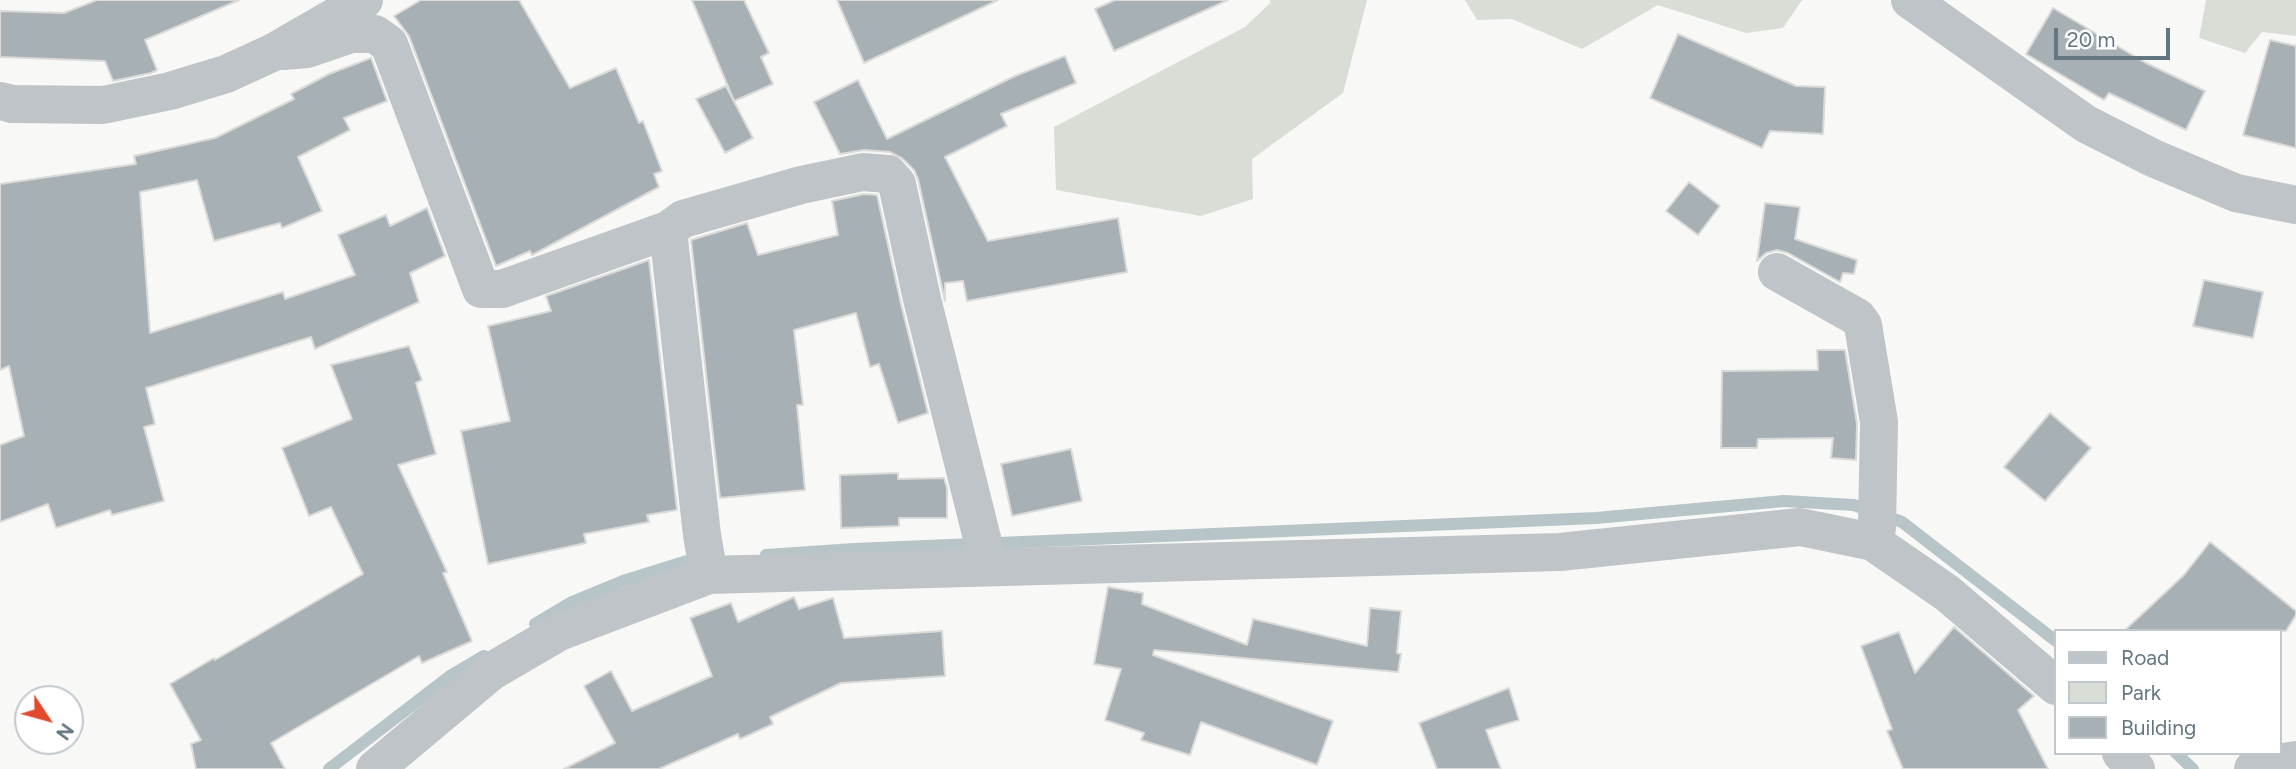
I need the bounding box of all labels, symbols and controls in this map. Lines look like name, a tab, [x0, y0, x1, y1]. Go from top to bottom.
scale bar	[2058, 14, 2174, 58]
text: 20 m	[2067, 27, 2115, 52]
legend	[2054, 629, 2282, 755]
text: Road	[2121, 645, 2169, 670]
text: Park	[2121, 680, 2161, 705]
north arrow	[14, 685, 84, 755]
text: Building	[2121, 715, 2196, 740]
text: N	[51, 719, 78, 744]

